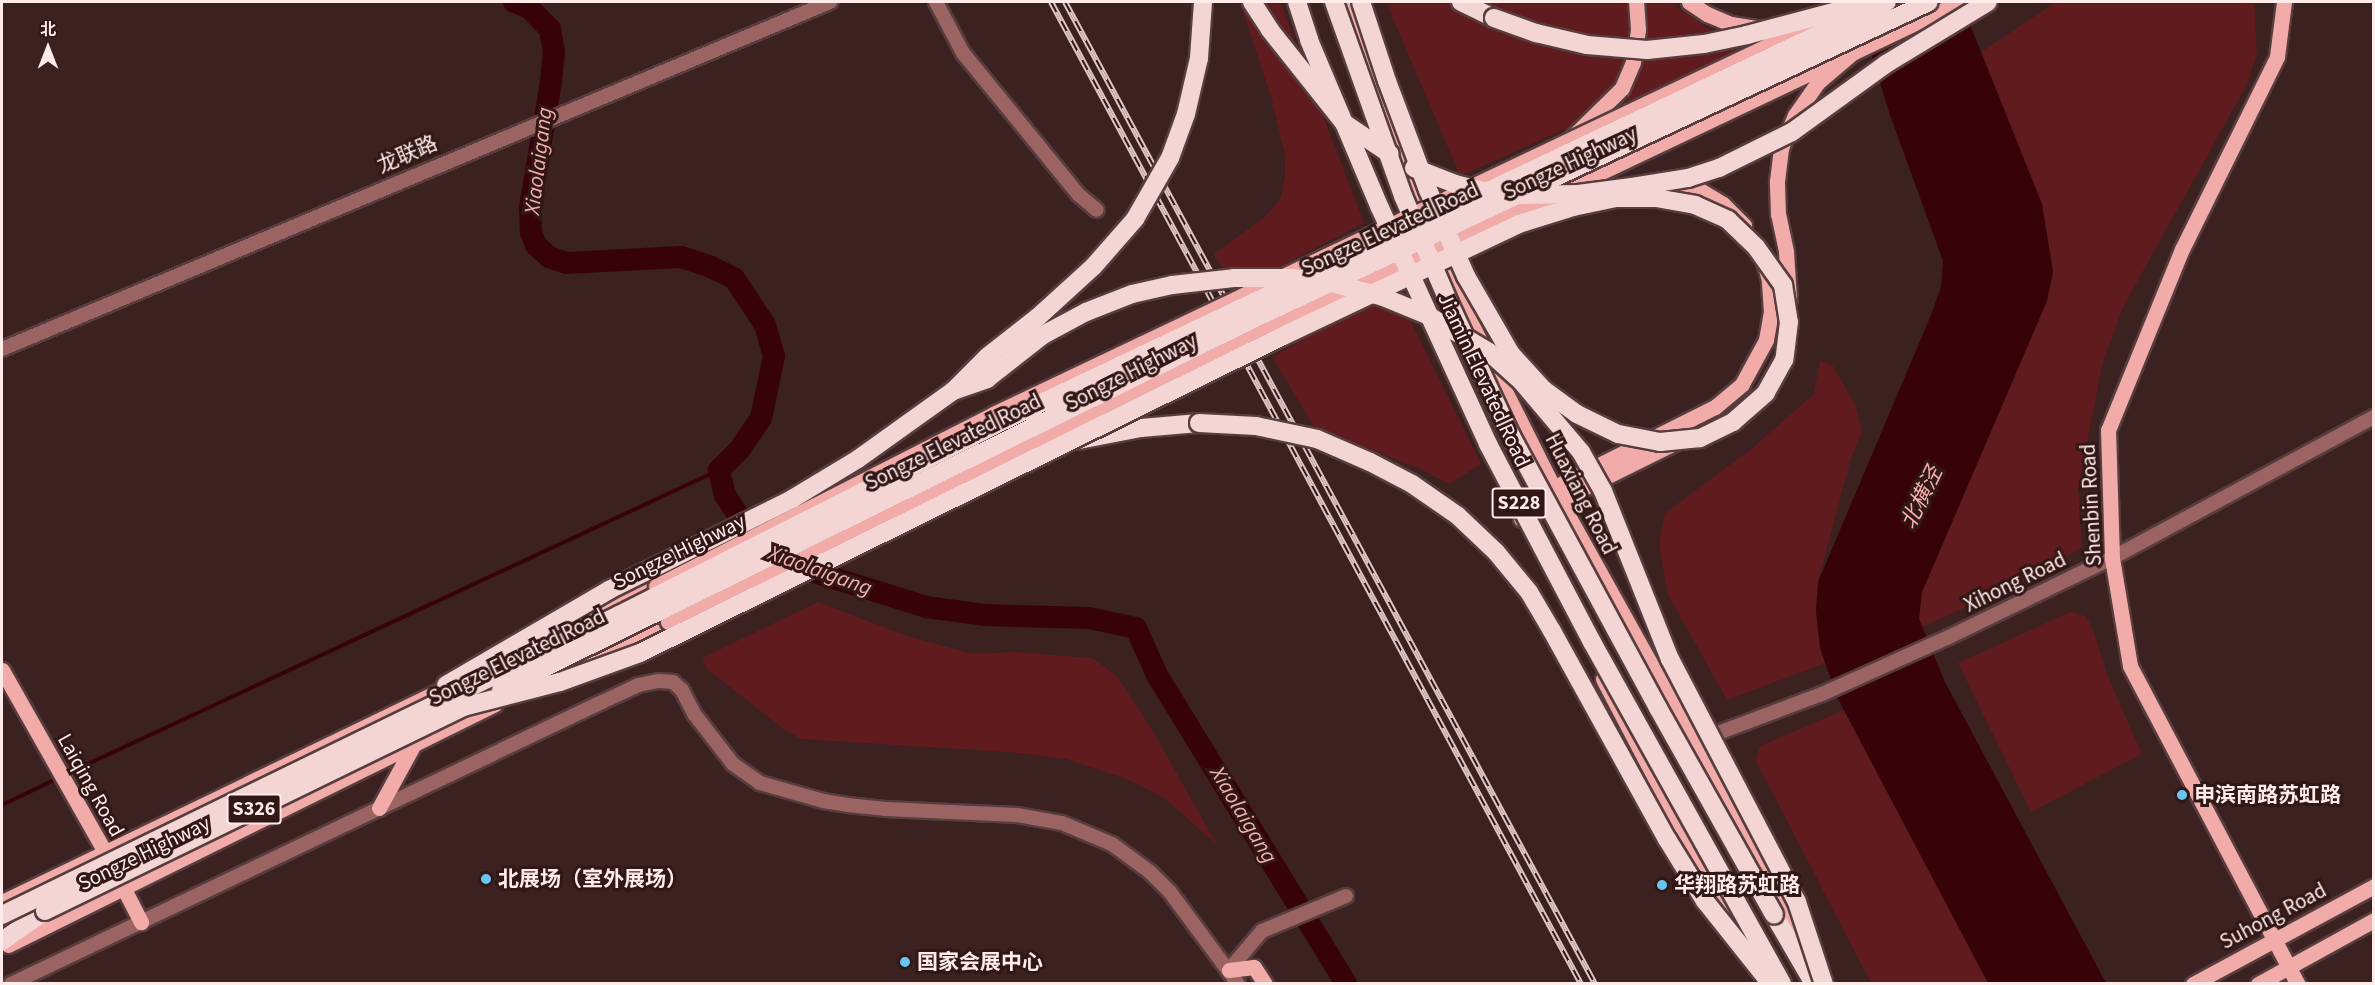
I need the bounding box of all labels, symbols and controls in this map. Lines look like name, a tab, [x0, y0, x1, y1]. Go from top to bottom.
north arrow	[18, 18, 78, 78]
text: 北	[40, 19, 56, 41]
water label: Xiaolaigang	[519, 106, 559, 216]
street label: Songze Highway	[1499, 121, 1641, 205]
street label: 龙联路	[373, 130, 441, 178]
street label: Songze Elevated Road	[1297, 177, 1483, 281]
street label: Jiamin Elevated Road	[1433, 289, 1535, 471]
street label: Songze Highway	[1061, 328, 1201, 416]
street label: Songze Elevated Road	[861, 388, 1045, 496]
street label: Huaxiang Road	[1540, 429, 1622, 559]
street label: Shenbin Road	[2075, 443, 2107, 567]
water label: 北横泾	[1896, 463, 1948, 533]
road number: S228	[1490, 486, 1547, 520]
street label: Songze Highway	[609, 508, 749, 594]
water label: Xiaolaigang	[765, 540, 875, 602]
street label: Xihong Road	[1960, 547, 2070, 617]
street label: Songze Elevated Road	[425, 603, 609, 711]
street label: Laiqing Road	[52, 729, 130, 841]
water label: Xiaolaigang	[1204, 762, 1282, 868]
place label: 申滨南路苏虹路	[2194, 782, 2341, 808]
marker: 申滨南路苏虹路	[2175, 788, 2189, 802]
road number: S326	[226, 792, 282, 826]
street label: Songze Highway	[74, 810, 214, 896]
place label: 北展场（室外展场）	[498, 866, 687, 892]
marker: 北展场（室外展场）	[479, 872, 493, 886]
place label: 华翔路苏虹路	[1674, 872, 1800, 898]
street label: Suhong Road	[2216, 877, 2330, 955]
marker: 华翔路苏虹路	[1655, 878, 1669, 892]
place label: 国家会展中心	[917, 949, 1043, 975]
marker: 国家会展中心	[898, 955, 912, 969]

